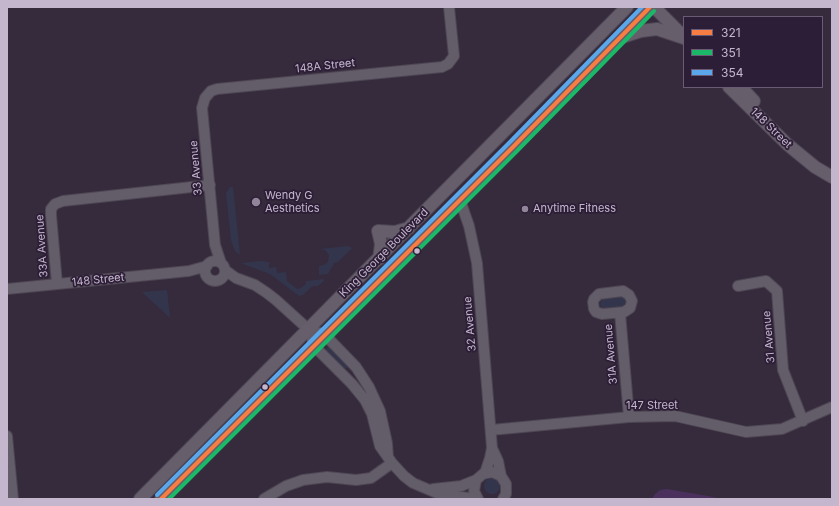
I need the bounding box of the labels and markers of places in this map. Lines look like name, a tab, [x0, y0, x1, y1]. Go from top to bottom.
place label: Wendy G Aesthetics	[265, 189, 320, 215]
marker: Wendy G Aesthetics	[250, 196, 262, 208]
place label: Anytime Fitness	[533, 202, 616, 216]
marker: Anytime Fitness	[520, 204, 530, 214]
unlabelled marker	[412, 246, 422, 256]
unlabelled marker	[260, 382, 270, 392]

